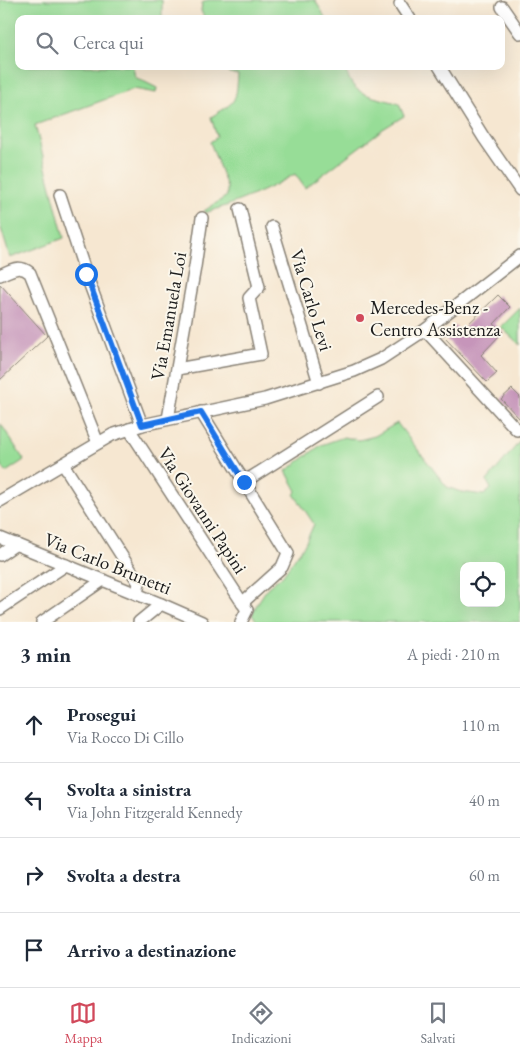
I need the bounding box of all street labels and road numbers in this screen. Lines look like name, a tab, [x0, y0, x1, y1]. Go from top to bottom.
street label: Via Carlo Levi	[284, 246, 339, 354]
street label: Via Emanuela Loi	[145, 250, 192, 382]
street label: Via Giovanni Papini	[152, 442, 253, 579]
street label: Via Carlo Brunetti	[40, 527, 175, 600]

